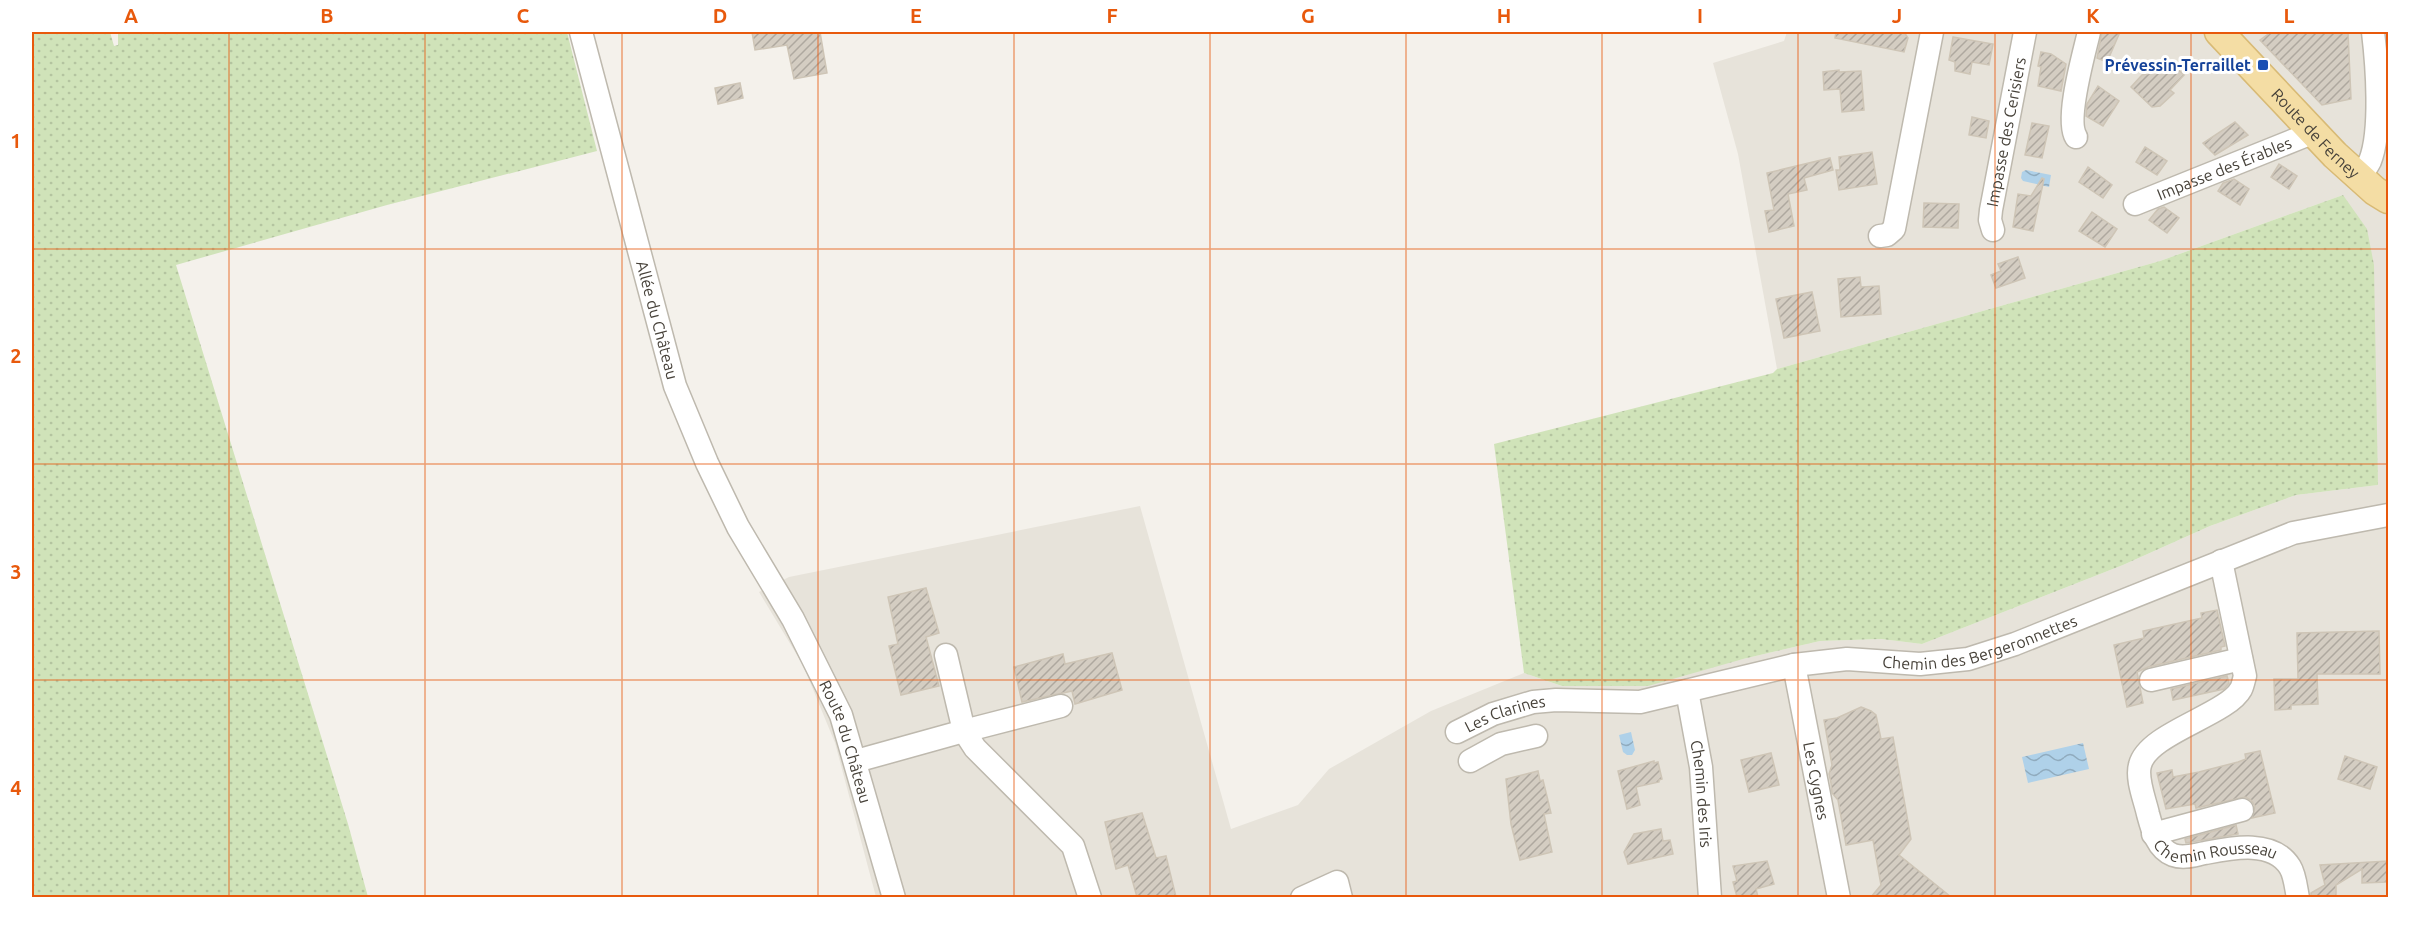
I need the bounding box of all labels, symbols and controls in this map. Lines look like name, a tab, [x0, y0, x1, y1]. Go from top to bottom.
text: A	[124, 4, 138, 27]
text: B	[320, 4, 334, 27]
text: C	[517, 4, 530, 27]
text: D	[713, 4, 727, 27]
text: E	[910, 4, 922, 27]
text: F	[1106, 4, 1118, 27]
text: G	[1301, 4, 1315, 27]
text: H	[1497, 4, 1511, 27]
text: I	[1697, 4, 1703, 27]
text: J	[1892, 4, 1902, 27]
text: K	[2086, 4, 2100, 27]
text: L	[2284, 4, 2295, 27]
street label: Impasse des Cerisiers	[1983, 55, 2029, 208]
place label: Prévessin-Terraillet	[2105, 56, 2251, 74]
marker: Prévessin-Terraillet	[2256, 58, 2270, 72]
street label: Route de Ferney	[2268, 85, 2364, 182]
text: 1	[10, 129, 22, 152]
street label: Impasse des Érables	[2154, 133, 2294, 203]
street label: Allée du Château	[633, 259, 682, 381]
text: 2	[10, 344, 22, 367]
text: 3	[10, 560, 22, 583]
street label: Chemin des Bergeronnettes	[1882, 611, 2080, 673]
street label: Route du Château	[816, 677, 875, 805]
street label: Les Clarines	[1462, 692, 1546, 736]
street label: Chemin des Iris	[1687, 738, 1716, 848]
street label: Les Cygnes	[1800, 740, 1833, 822]
text: 4	[10, 776, 22, 799]
street label: Chemin Rousseau	[2150, 836, 2280, 866]

